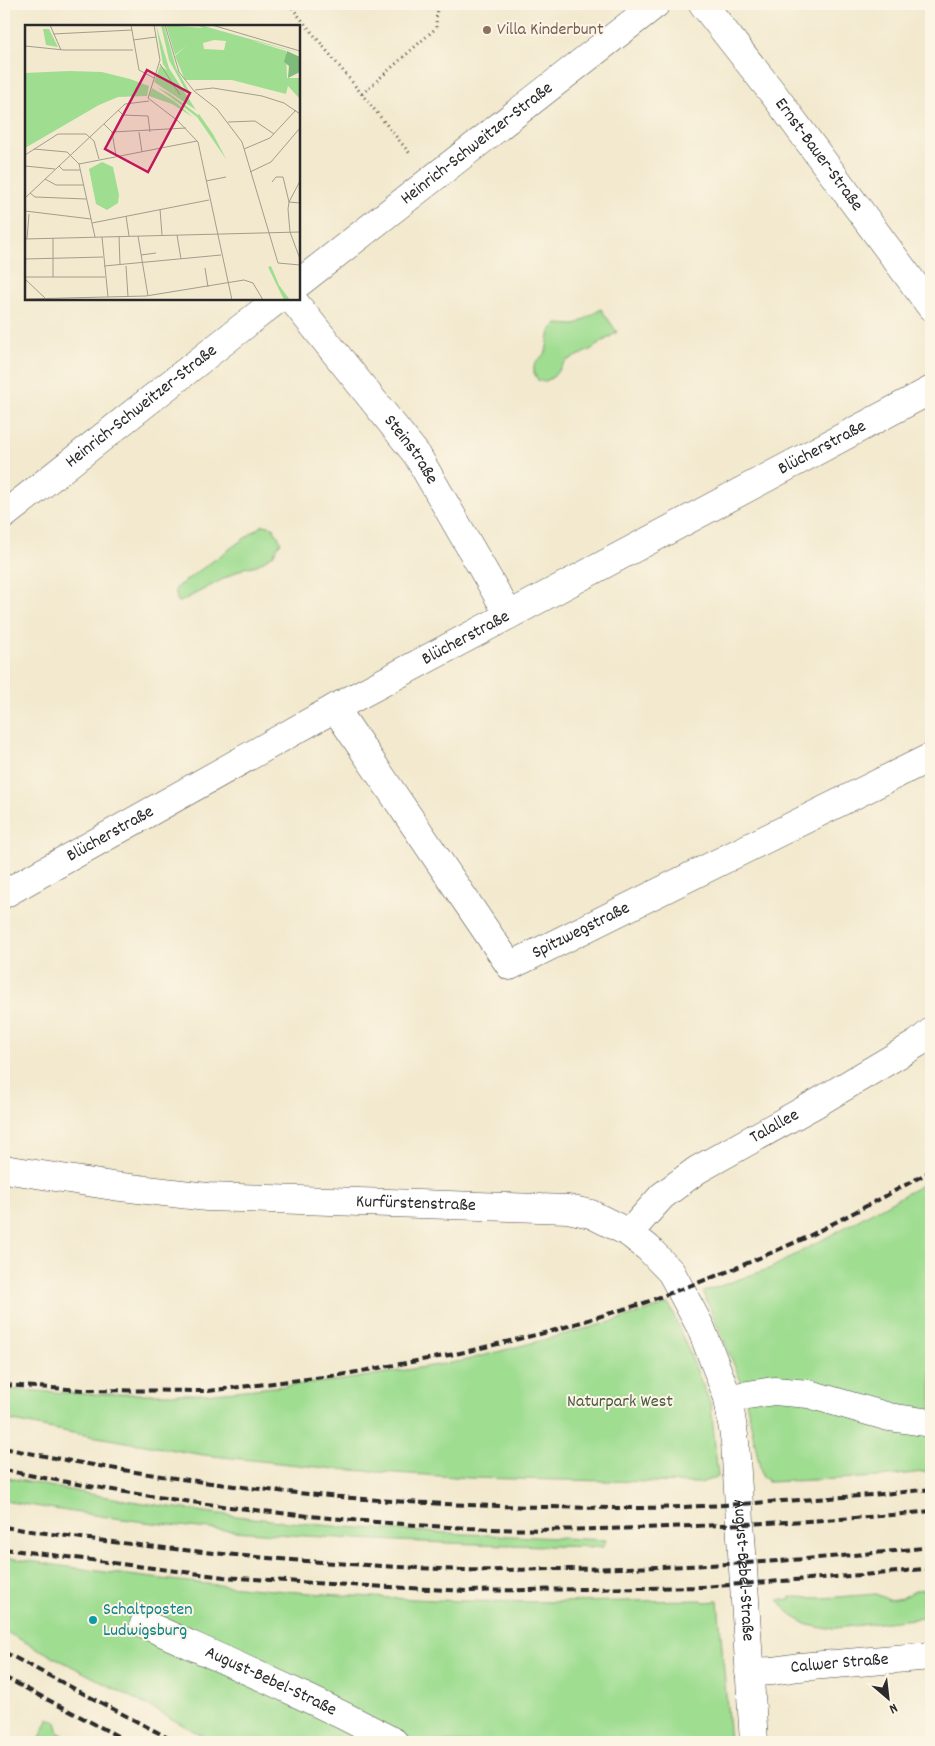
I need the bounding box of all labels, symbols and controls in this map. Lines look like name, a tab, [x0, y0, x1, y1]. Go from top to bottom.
place label: Villa Kinderbunt	[497, 18, 604, 43]
marker: Villa Kinderbunt	[481, 24, 493, 36]
inset map	[25, 25, 300, 300]
street label: Heinrich-Schweitzer-Straße	[396, 76, 559, 211]
street label: Ernst-Bauer-Straße	[768, 93, 869, 217]
street label: Heinrich-Schweitzer-Straße	[60, 339, 223, 474]
street label: Steinstraße	[377, 410, 444, 489]
street label: Blücherstraße	[774, 414, 871, 482]
street label: Blücherstraße	[417, 604, 514, 672]
street label: Blücherstraße	[62, 800, 159, 869]
street label: Spitzwegstraße	[528, 896, 634, 966]
street label: Talallee	[745, 1103, 804, 1150]
street label: Kurfürstenstraße	[356, 1189, 476, 1218]
park label: Naturpark West	[567, 1390, 673, 1415]
street label: August-Bebel-Straße	[726, 1498, 760, 1642]
place label: Schaltposten Ludwigsburg	[103, 1598, 193, 1644]
marker: Schaltposten Ludwigsburg	[87, 1614, 99, 1626]
street label: August-Bebel-Straße	[201, 1640, 341, 1723]
street label: Calwer Straße	[789, 1647, 890, 1681]
north arrow	[862, 1674, 912, 1724]
text: N	[885, 1697, 901, 1718]

